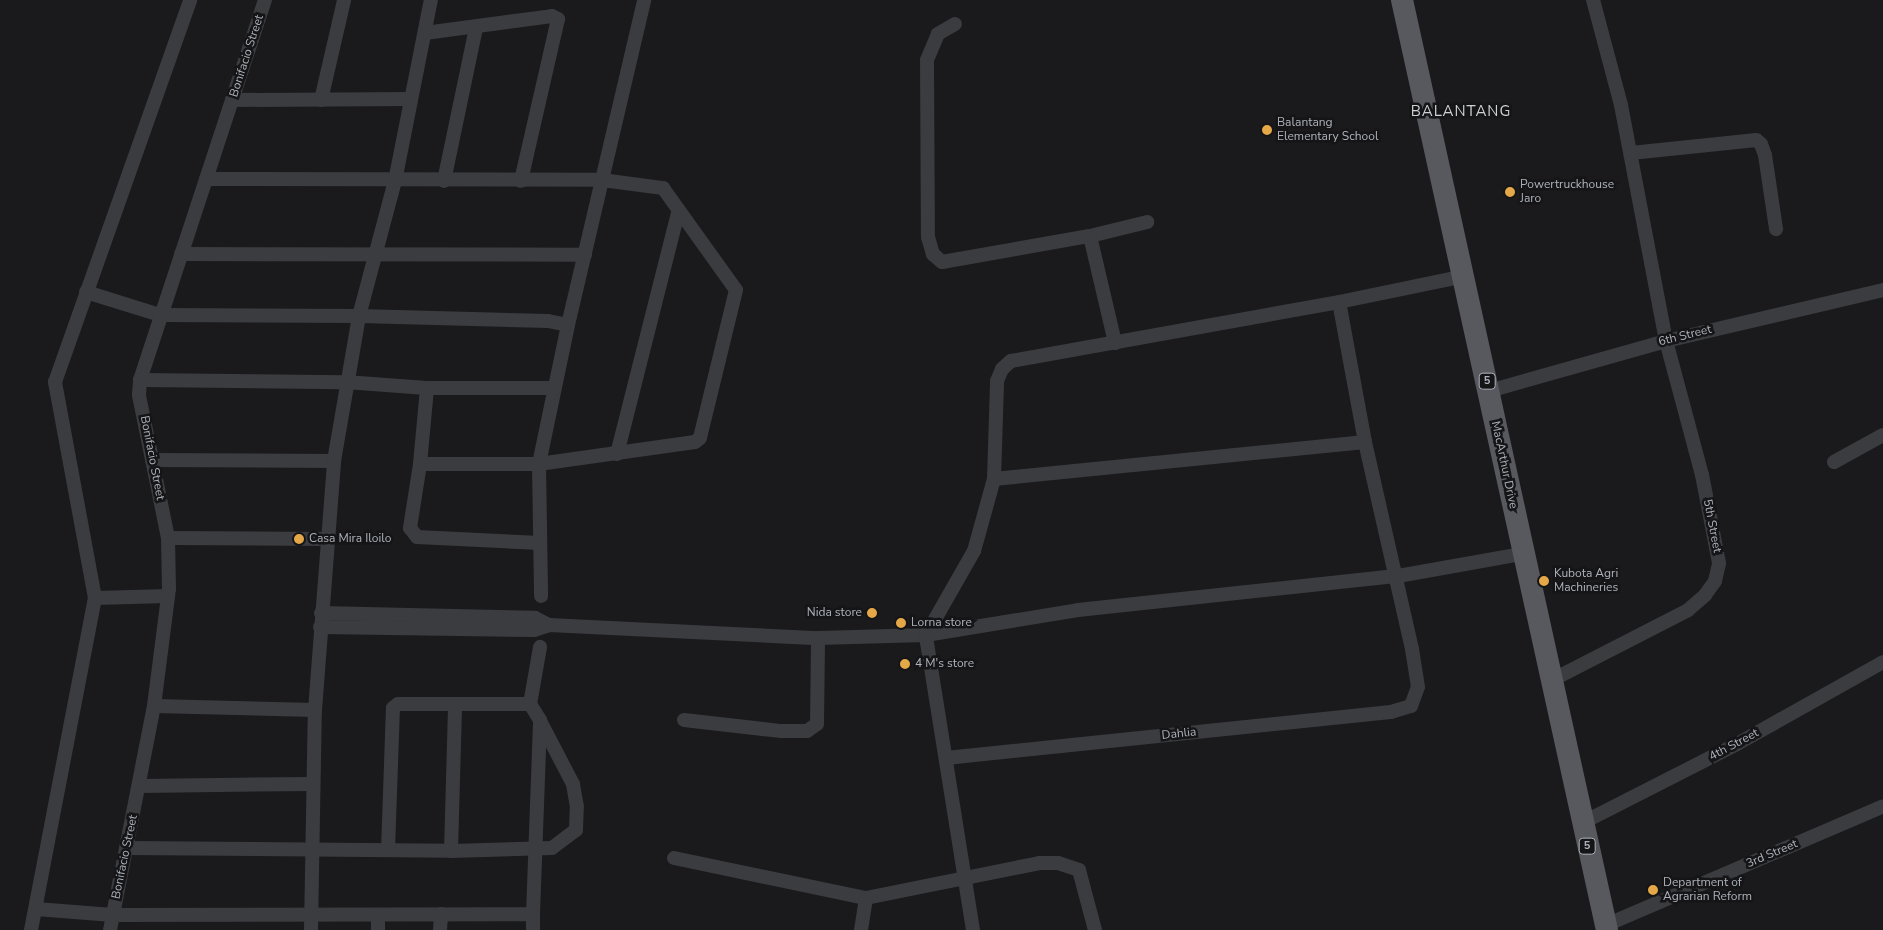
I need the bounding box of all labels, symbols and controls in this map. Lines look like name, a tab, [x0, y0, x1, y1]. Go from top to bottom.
street label: Bonifacio Street	[227, 13, 267, 99]
district label: BALANTANG	[1410, 103, 1512, 121]
place label: Balantang Elementary School	[1277, 116, 1378, 144]
marker: Balantang Elementary School	[1261, 124, 1273, 136]
place label: Powertruckhouse Jaro	[1520, 178, 1614, 206]
marker: Powertruckhouse Jaro	[1504, 186, 1516, 198]
street label: 6th Street	[1657, 322, 1713, 350]
road number: 5	[1478, 372, 1496, 390]
street label: Bonifacio Street	[137, 415, 167, 501]
street label: MacArthur Drive	[1488, 420, 1520, 510]
street label: 5th Street	[1700, 498, 1724, 554]
place label: Casa Mira Iloilo	[309, 532, 391, 546]
marker: Casa Mira Iloilo	[293, 533, 305, 545]
place label: Kubota Agri Machineries	[1554, 567, 1618, 595]
marker: Kubota Agri Machineries	[1538, 575, 1550, 587]
place label: Nida store	[807, 606, 862, 620]
marker: Nida store	[866, 607, 878, 619]
place label: Lorna store	[911, 616, 972, 630]
marker: Lorna store	[895, 617, 907, 629]
place label: 4 M's store	[915, 657, 974, 671]
marker: 4 M's store	[899, 658, 911, 670]
street label: Dahlia	[1161, 725, 1197, 743]
street label: 4th Street	[1707, 726, 1761, 764]
street label: Bonifacio Street	[109, 814, 141, 900]
street label: 3rd Street	[1744, 837, 1800, 871]
road number: 5	[1578, 838, 1596, 854]
place label: Department of Agrarian Reform	[1663, 876, 1752, 904]
marker: Department of Agrarian Reform	[1647, 884, 1659, 896]

